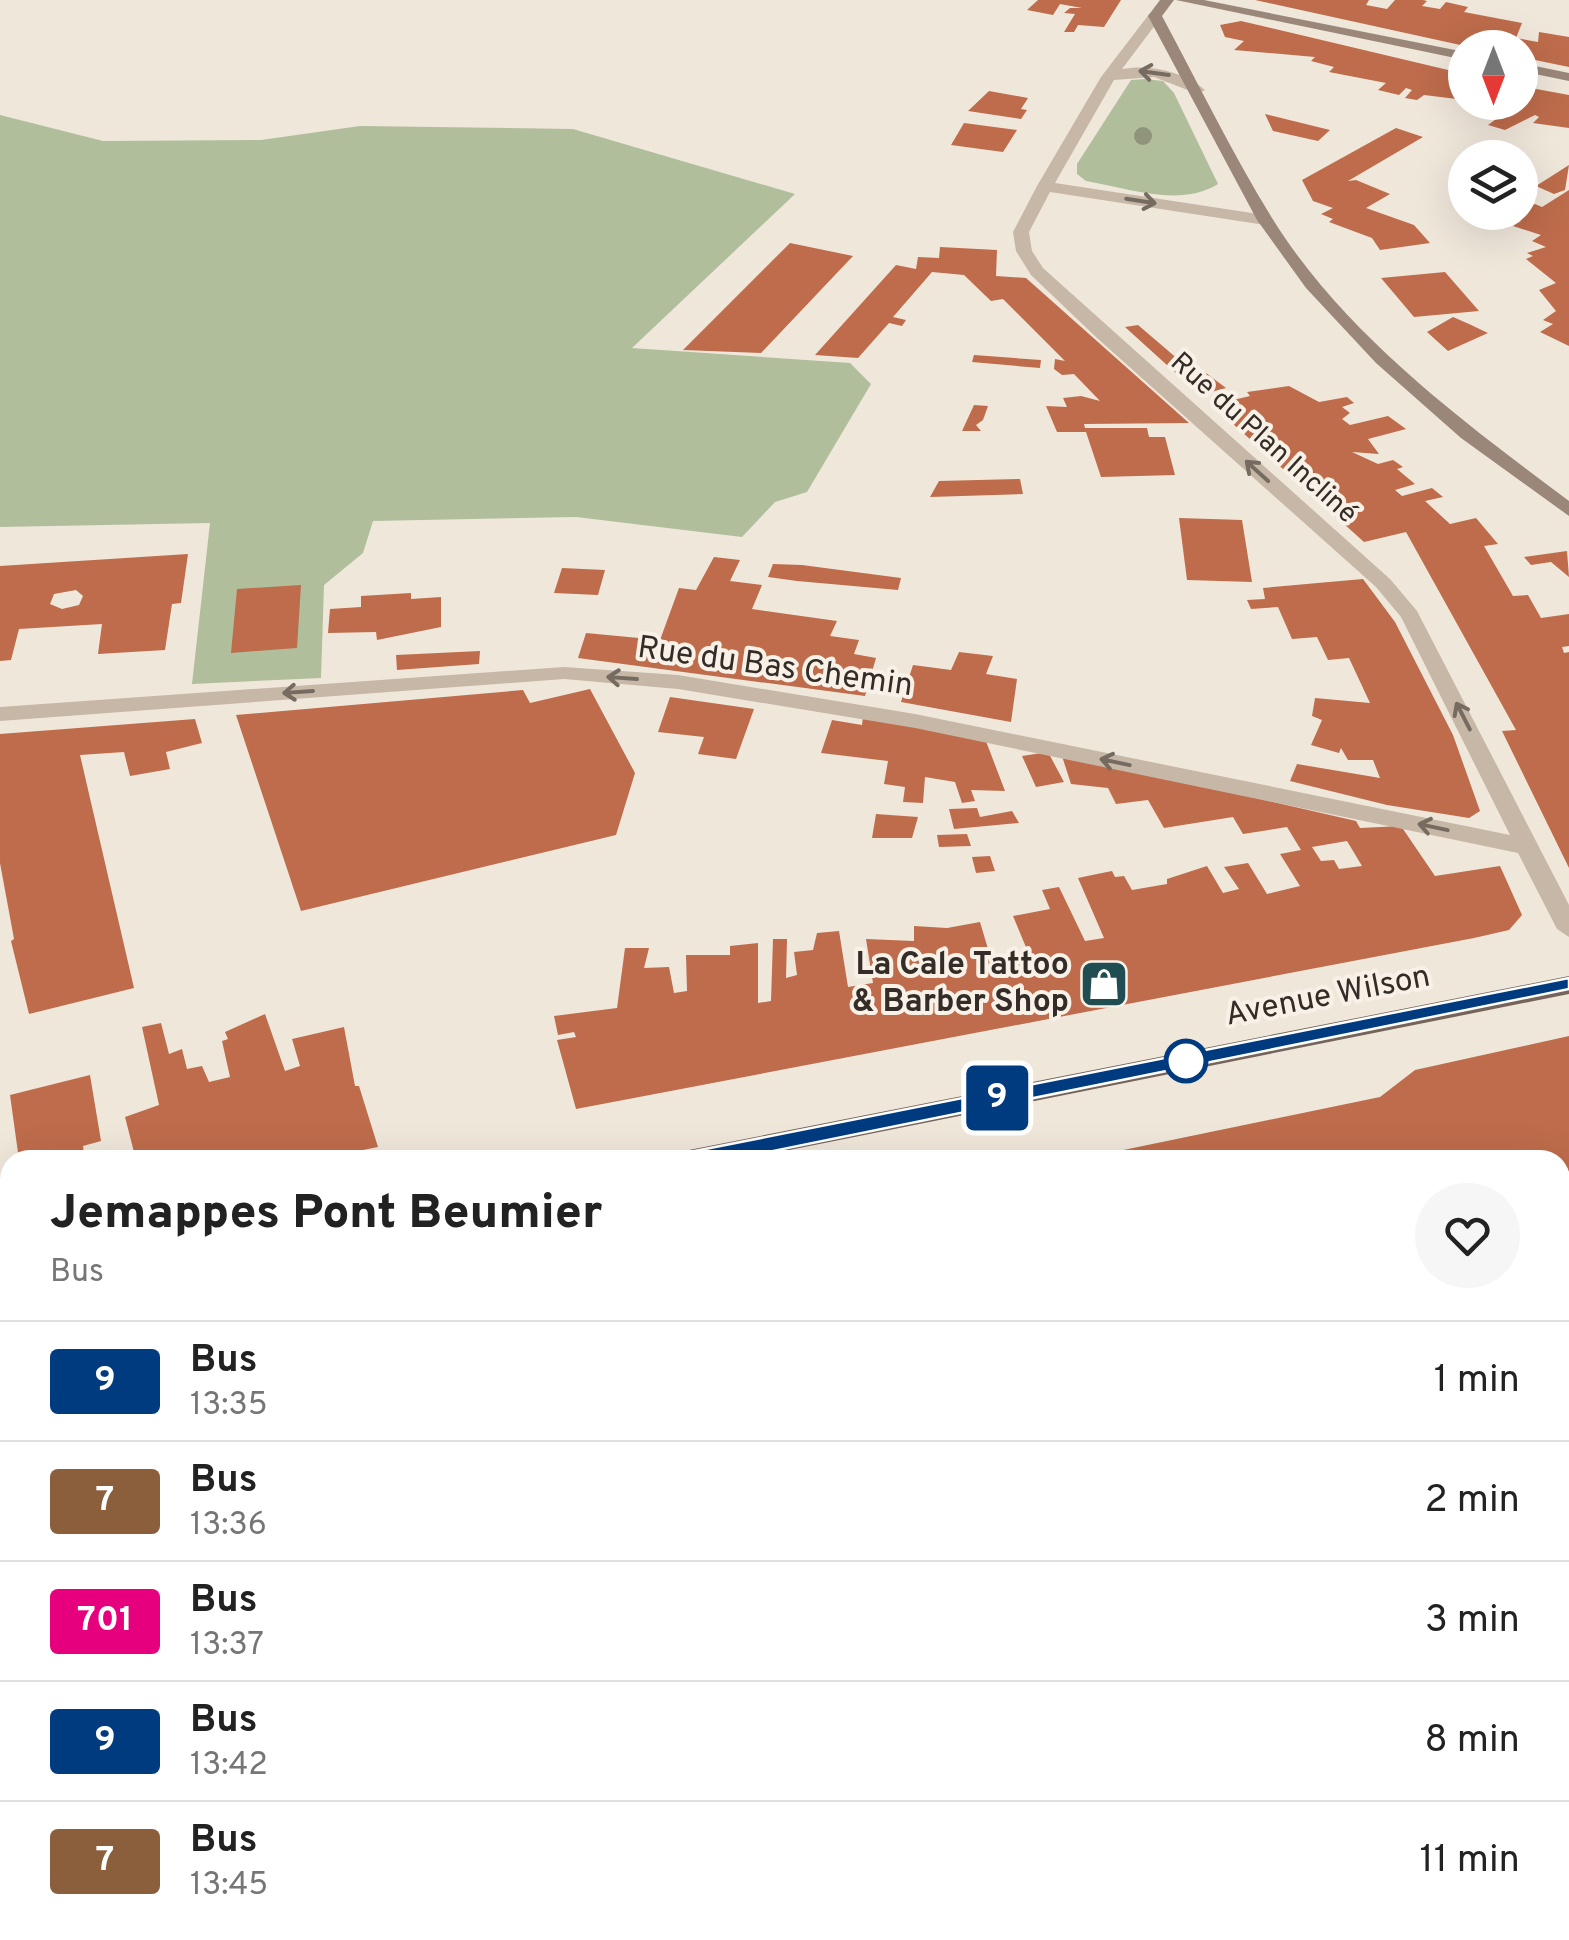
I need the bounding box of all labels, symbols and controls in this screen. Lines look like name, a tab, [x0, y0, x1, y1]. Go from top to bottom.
north arrow	[1448, 30, 1538, 120]
map controls	[1448, 30, 1538, 230]
one-way arrow	[1139, 64, 1171, 82]
button: layers	[1448, 140, 1538, 230]
one-way arrow	[1124, 192, 1157, 211]
street label: Rue du Plan Incliné	[1162, 345, 1364, 533]
one-way arrow	[1245, 459, 1270, 482]
street label: Rue du Bas Chemin	[635, 629, 915, 707]
one-way arrow	[607, 668, 639, 687]
one-way arrow	[283, 683, 315, 702]
one-way arrow	[1453, 702, 1472, 732]
one-way arrow	[1100, 752, 1132, 771]
one-way arrow	[1418, 817, 1450, 836]
place label: La Cale Tattoo & Barber Shop	[852, 946, 1069, 1023]
shop icon: La Cale Tattoo & Barber Shop	[1078, 958, 1130, 1010]
street label: Avenue Wilson	[1222, 958, 1434, 1036]
unlabelled marker	[1165, 1040, 1207, 1082]
line badge: 9	[964, 1066, 1030, 1130]
text: 9	[986, 1076, 1008, 1120]
button: heart	[1415, 1183, 1520, 1288]
text: Jemappes Pont Beumier	[50, 1185, 602, 1245]
text: Bus	[50, 1253, 104, 1293]
text: Bus	[190, 1337, 257, 1386]
text: 1 min	[1434, 1357, 1520, 1406]
text: 9	[94, 1359, 116, 1403]
text: 13:35	[190, 1386, 268, 1426]
text: Bus	[190, 1457, 257, 1506]
text: 2 min	[1425, 1477, 1520, 1526]
text: 7	[96, 1479, 114, 1523]
text: 13:36	[190, 1506, 267, 1546]
text: Bus	[190, 1577, 257, 1626]
text: 3 min	[1425, 1597, 1520, 1646]
text: 701	[77, 1599, 133, 1643]
text: 13:37	[190, 1626, 264, 1666]
text: Bus	[190, 1697, 257, 1746]
text: 8 min	[1425, 1717, 1520, 1766]
text: 9	[94, 1719, 116, 1763]
text: 13:42	[190, 1746, 268, 1786]
text: Bus	[190, 1817, 257, 1866]
text: 11 min	[1419, 1837, 1520, 1886]
text: 7	[96, 1839, 114, 1883]
text: 13:45	[190, 1866, 268, 1906]

